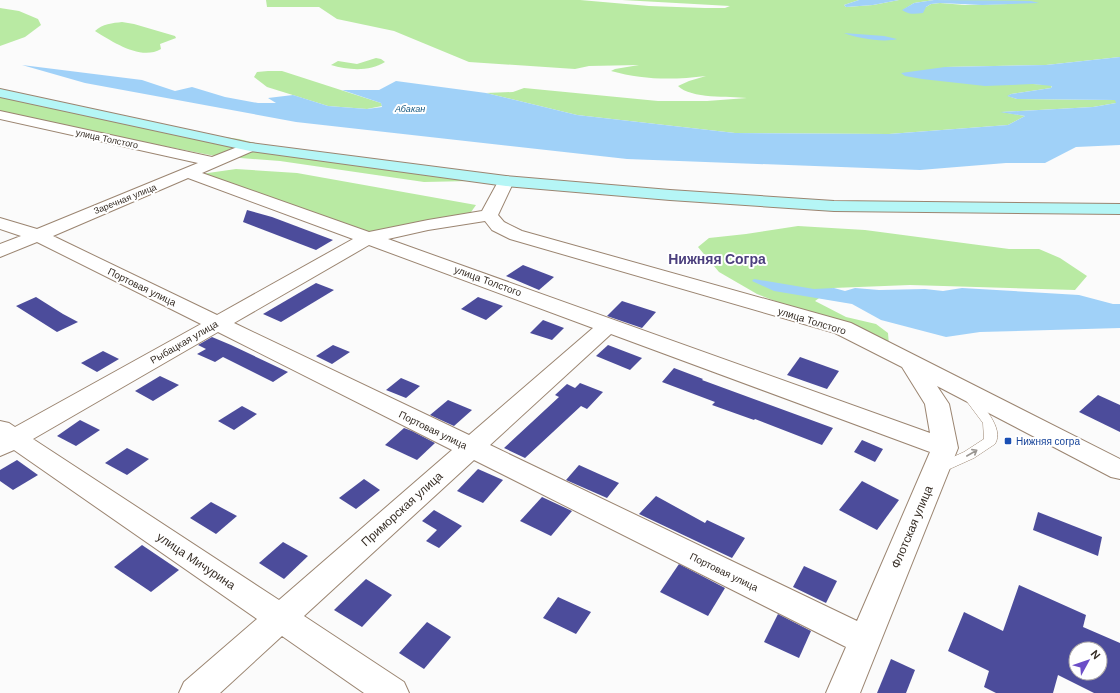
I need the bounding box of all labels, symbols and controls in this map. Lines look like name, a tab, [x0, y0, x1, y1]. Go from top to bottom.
water label: Абакан	[394, 103, 425, 115]
street label: улица Толстого	[75, 127, 139, 151]
street label: Заречная улица	[92, 181, 158, 217]
district label: Нижняя Согра	[668, 250, 766, 268]
street label: улица Толстого	[453, 263, 524, 299]
street label: Портовая улица	[106, 265, 179, 309]
street label: улица Толстого	[776, 304, 848, 338]
street label: Рыбацкая улица	[148, 317, 221, 367]
street label: Портовая улица	[397, 408, 470, 452]
place label: Нижняя согра	[1016, 435, 1080, 448]
marker: Нижняя согра	[1003, 436, 1013, 446]
one-way arrow	[965, 449, 977, 457]
street label: Приморская улица	[358, 468, 446, 550]
street label: Флотская улица	[887, 483, 937, 571]
street label: улица Мичурина	[154, 529, 239, 593]
street label: Портовая улица	[688, 550, 761, 594]
north arrow	[1068, 641, 1108, 681]
text: N	[1088, 647, 1104, 662]

